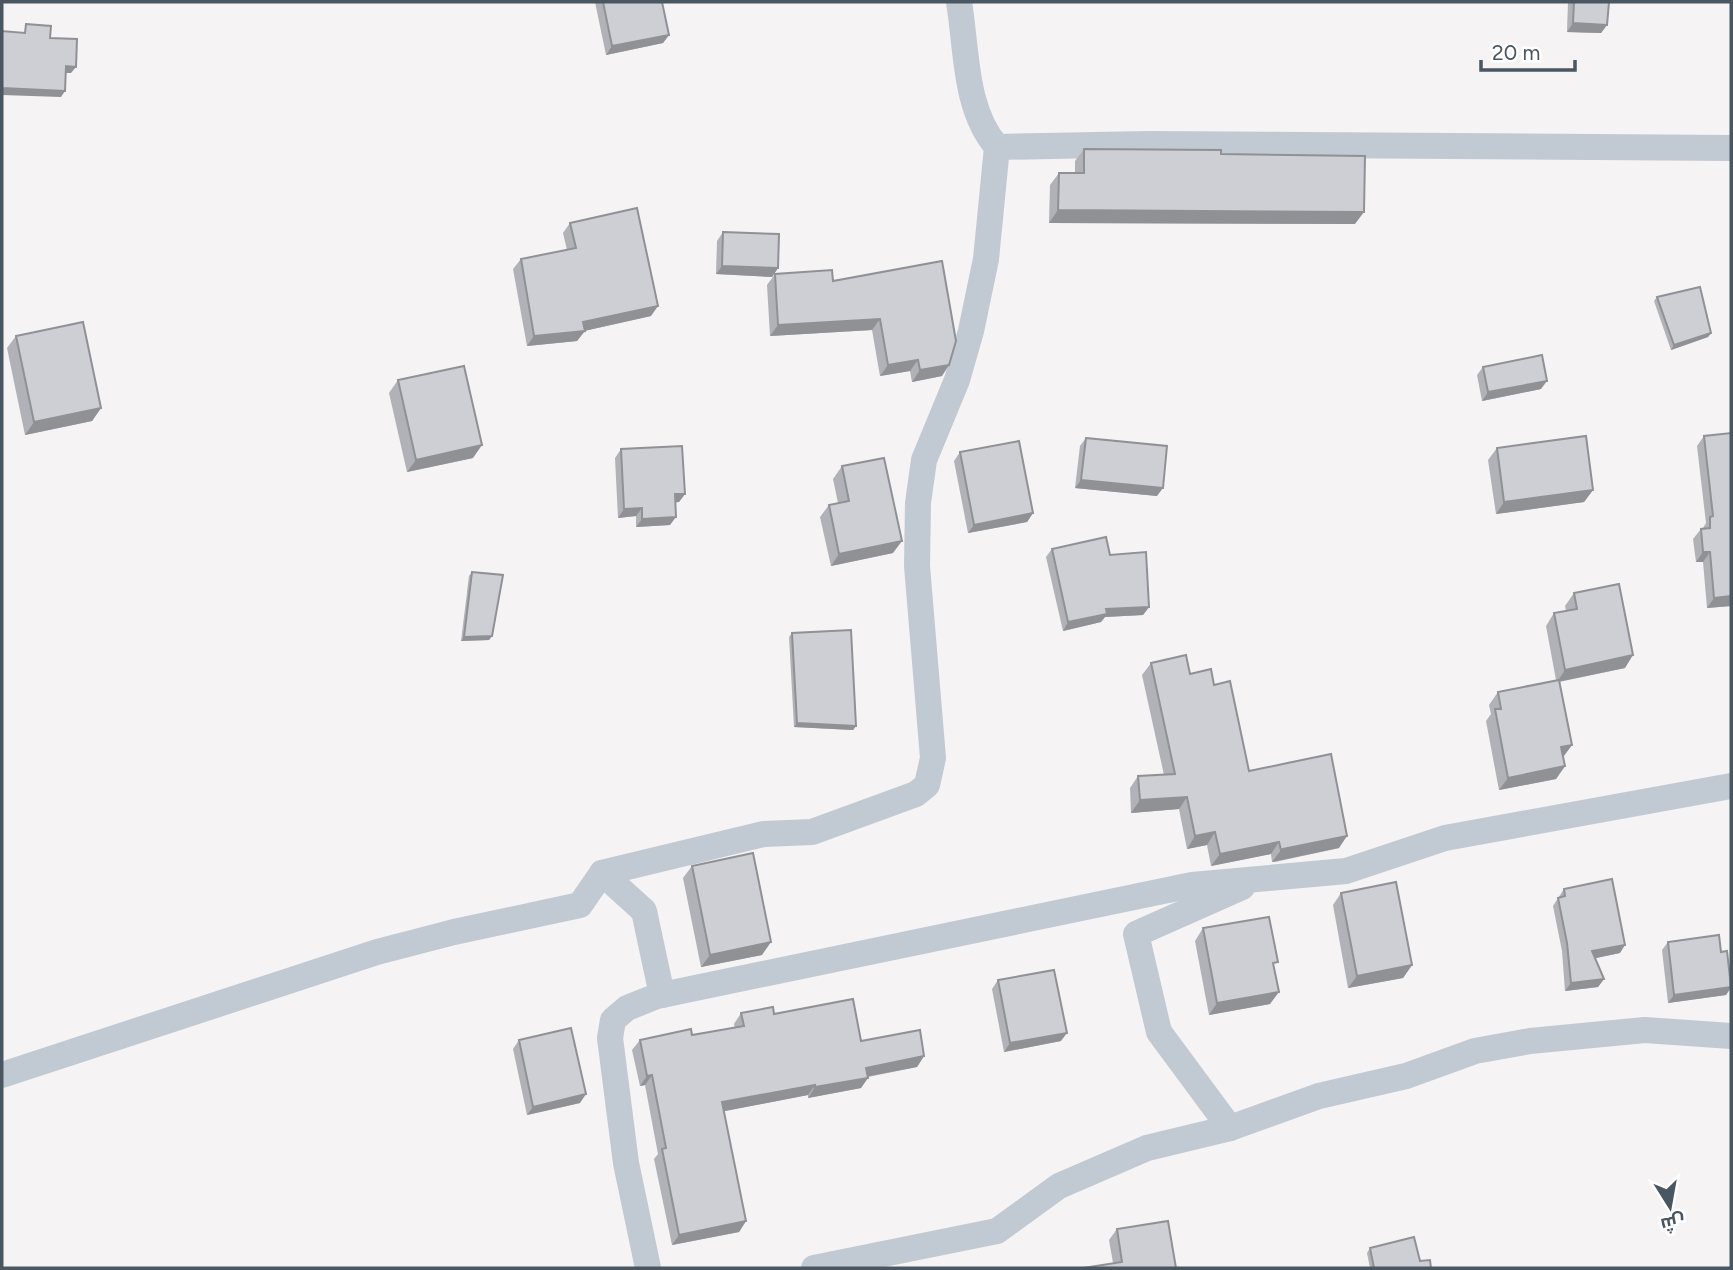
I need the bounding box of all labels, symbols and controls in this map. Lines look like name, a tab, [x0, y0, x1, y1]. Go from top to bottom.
scale bar	[1481, 28, 1576, 72]
text: 20 m	[1492, 40, 1540, 65]
north arrow	[1635, 1172, 1705, 1242]
text: ش	[1659, 1210, 1687, 1237]

